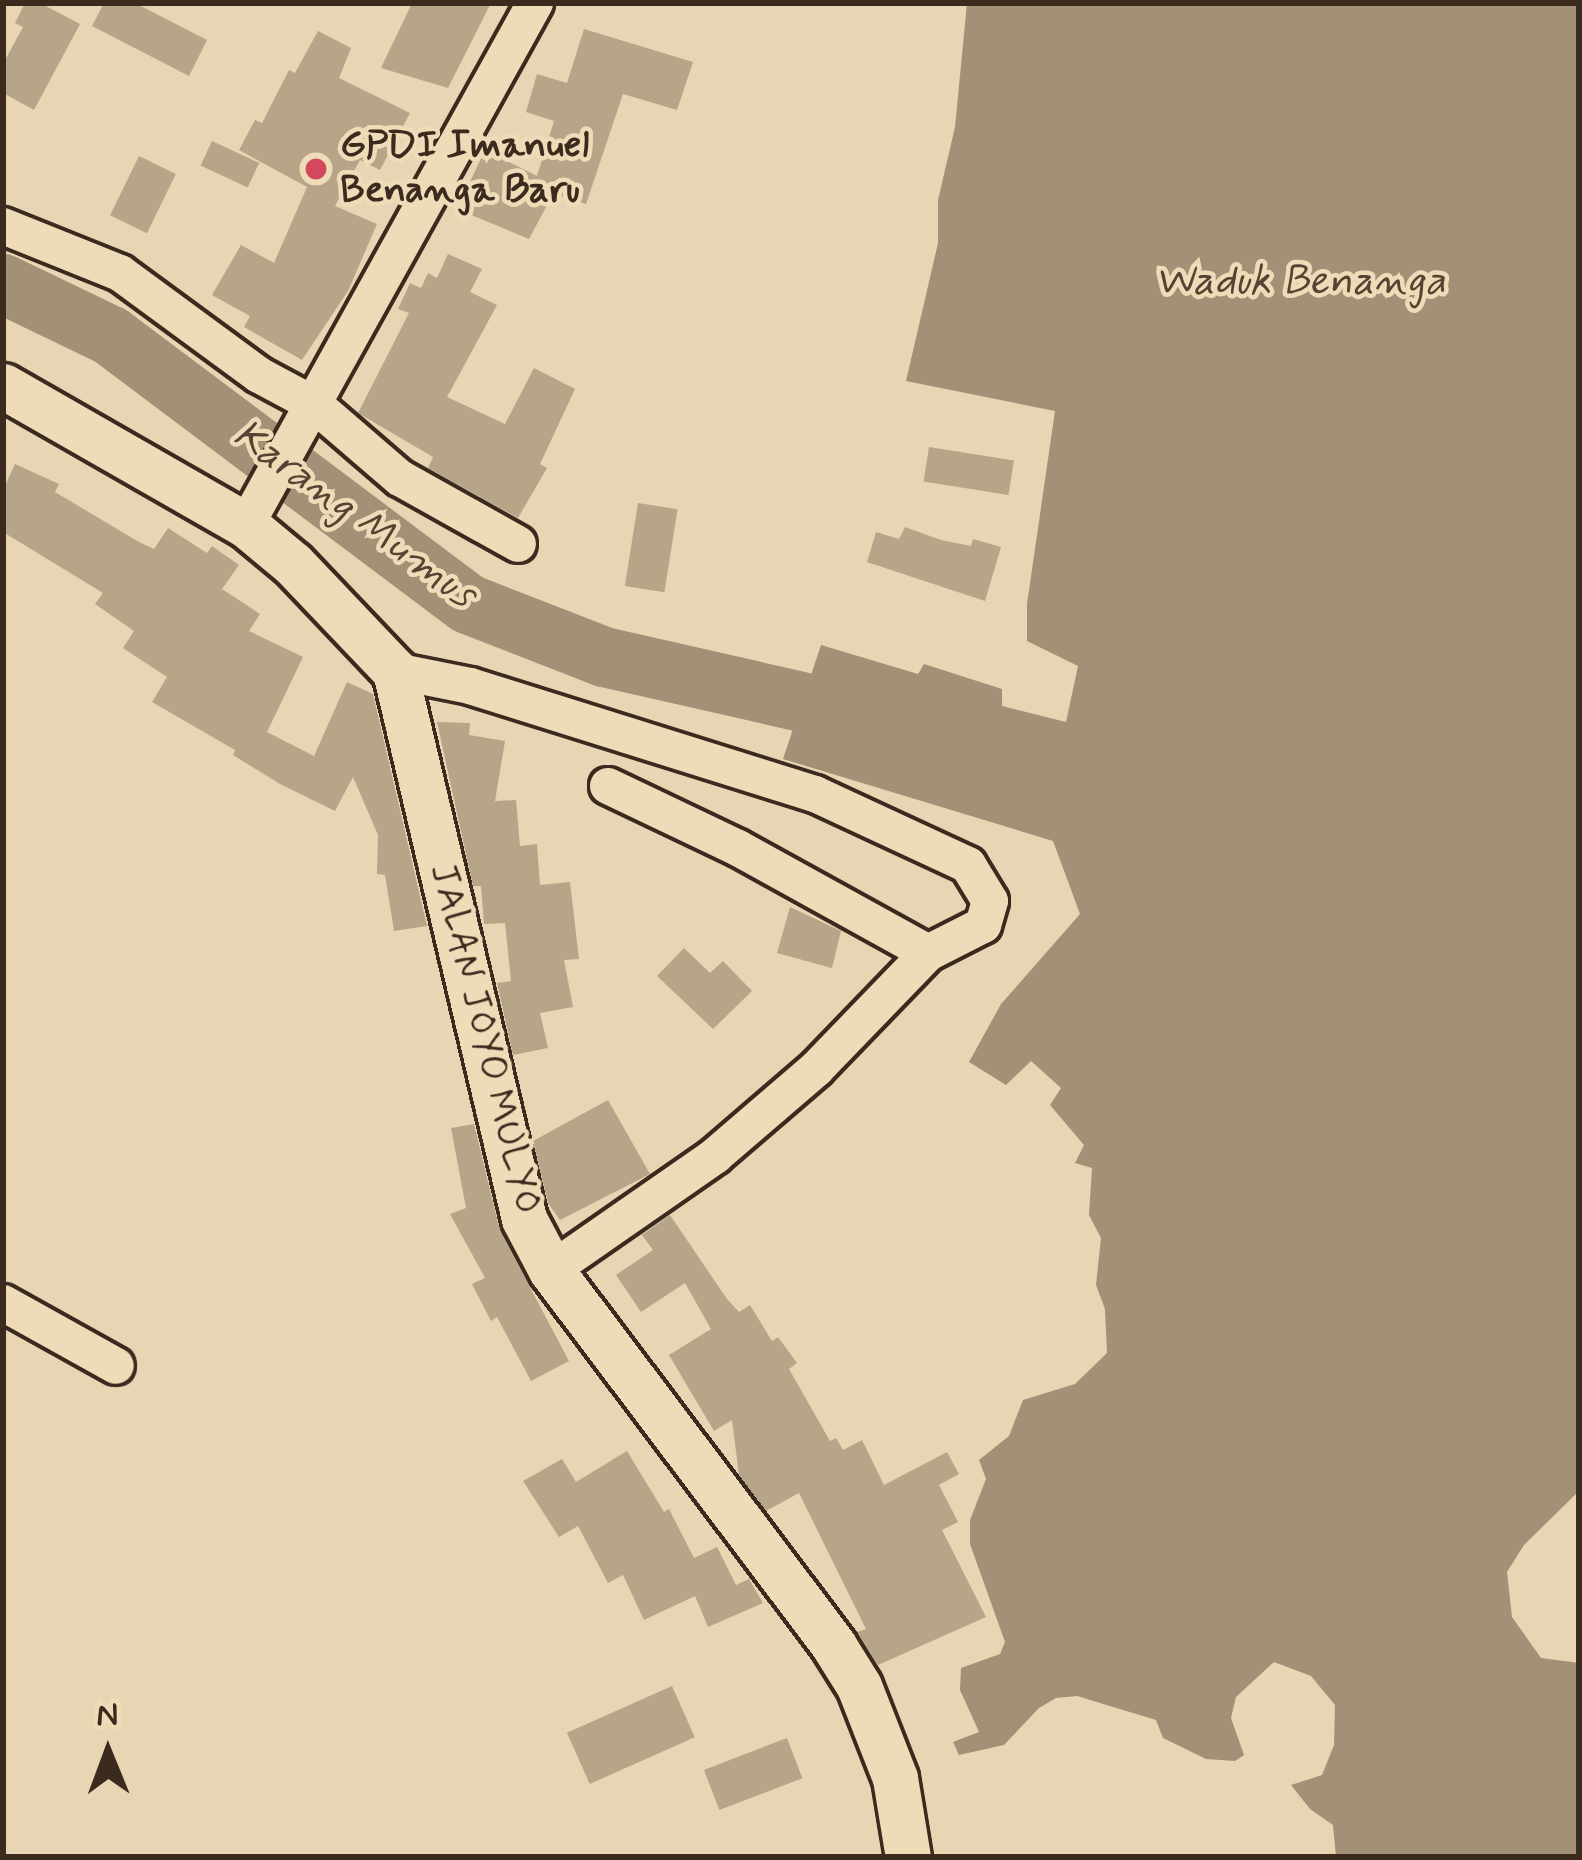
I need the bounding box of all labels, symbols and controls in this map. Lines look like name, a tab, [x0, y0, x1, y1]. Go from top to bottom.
place label: GPDI Imanuel Benanga Baru	[340, 124, 588, 215]
marker: GPDI Imanuel Benanga Baru	[303, 156, 329, 182]
water label: Waduk Benanga	[1153, 257, 1447, 307]
water label: Karang Mumus	[227, 413, 481, 617]
street label: JALAN JOYO MULYO	[417, 858, 551, 1220]
north arrow	[48, 1692, 168, 1812]
text: N	[96, 1694, 119, 1738]

